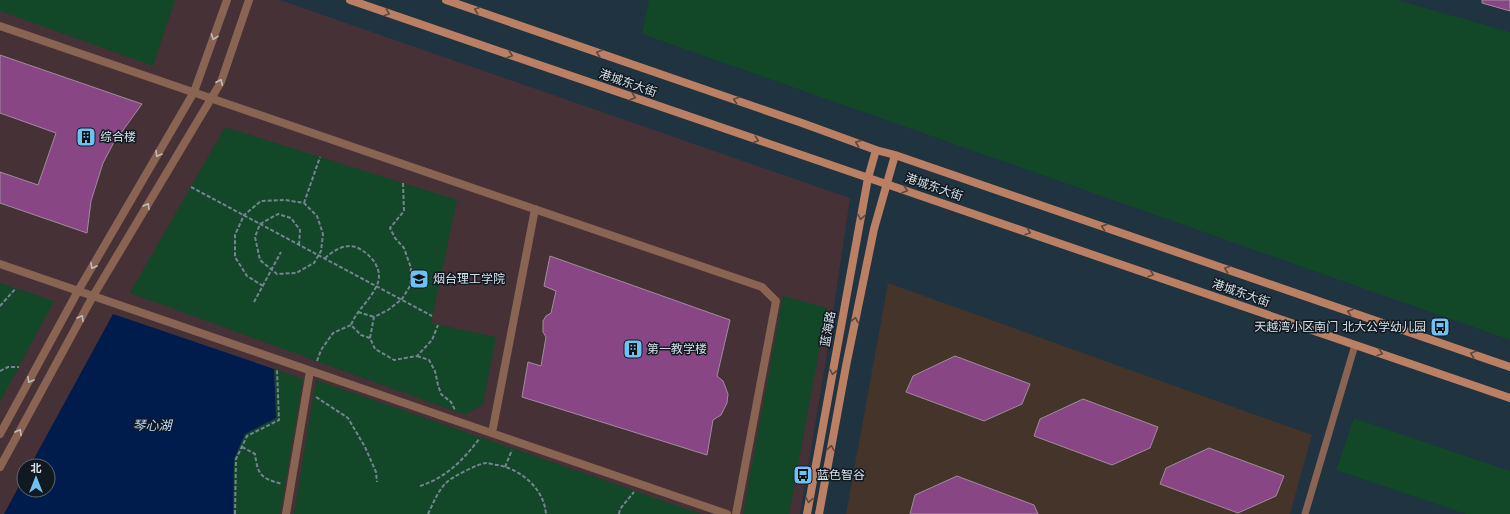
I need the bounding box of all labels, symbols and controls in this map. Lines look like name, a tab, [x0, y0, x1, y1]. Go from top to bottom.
one-way arrow	[473, 7, 480, 15]
one-way arrow	[383, 8, 390, 16]
one-way arrow	[210, 33, 219, 40]
one-way arrow	[596, 49, 603, 57]
one-way arrow	[506, 50, 513, 59]
street label: 港城东大街	[597, 67, 659, 99]
one-way arrow	[215, 79, 223, 87]
one-way arrow	[629, 93, 636, 101]
one-way arrow	[732, 96, 739, 104]
building icon: 综合楼	[75, 126, 97, 148]
place label: 综合楼	[100, 130, 136, 144]
one-way arrow	[752, 135, 759, 143]
one-way arrow	[855, 140, 862, 148]
one-way arrow	[156, 150, 163, 157]
street label: 港城东大街	[903, 171, 965, 203]
one-way arrow	[902, 185, 909, 193]
one-way arrow	[142, 203, 149, 210]
one-way arrow	[857, 213, 866, 220]
one-way arrow	[1101, 223, 1108, 232]
one-way arrow	[1025, 227, 1032, 236]
one-way arrow	[90, 262, 97, 269]
one-way arrow	[1224, 266, 1231, 274]
school or university icon: 烟台理工学院	[408, 268, 430, 290]
one-way arrow	[1148, 270, 1155, 278]
place label: 烟台理工学院	[433, 272, 505, 286]
street label: 港城东大街	[1210, 277, 1272, 309]
one-way arrow	[1347, 308, 1354, 317]
street label: 蓝海路	[818, 310, 838, 348]
one-way arrow	[76, 315, 83, 322]
bus stop icon: 天越湾小区南门 北大公学幼儿园	[1429, 316, 1451, 338]
one-way arrow	[851, 317, 859, 323]
place label: 天越湾小区南门 北大公学幼儿园	[1254, 320, 1426, 334]
building icon: 第一教学楼	[622, 338, 644, 360]
place label: 第一教学楼	[647, 342, 707, 356]
one-way arrow	[1376, 349, 1383, 357]
one-way arrow	[1470, 351, 1477, 359]
one-way arrow	[829, 369, 838, 375]
one-way arrow	[27, 375, 34, 383]
water label: 琴心湖	[132, 418, 173, 433]
one-way arrow	[14, 429, 21, 436]
one-way arrow	[826, 445, 835, 451]
north arrow	[16, 458, 56, 498]
text: 北	[31, 462, 42, 475]
bus stop icon: 蓝色智谷	[792, 464, 814, 486]
place label: 蓝色智谷	[817, 468, 865, 482]
one-way arrow	[806, 497, 814, 503]

